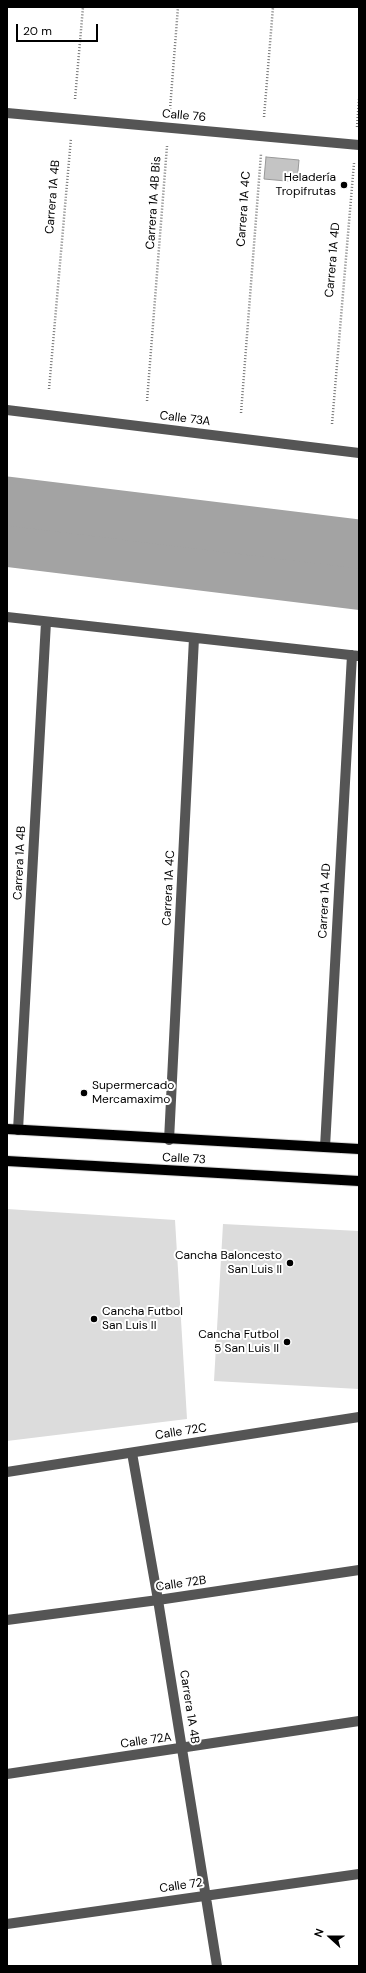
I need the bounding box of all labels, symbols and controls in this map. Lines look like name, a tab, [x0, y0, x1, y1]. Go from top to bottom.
scale bar	[18, 16, 100, 42]
text: 20 m	[23, 23, 52, 39]
street label: Calle 76	[161, 107, 207, 125]
street label: Carrera 1A 4B Bis	[144, 156, 164, 250]
street label: Carrera 1A 4B	[43, 159, 63, 235]
street label: Carrera 1A 4C	[234, 171, 254, 247]
place label: Heladería Tropifrutas	[276, 171, 336, 199]
marker: Heladería Tropifrutas	[339, 180, 349, 190]
street label: Carrera 1A 4D	[323, 222, 343, 298]
street label: Calle 73A	[159, 409, 211, 429]
street label: Carrera 1A 4B	[11, 826, 29, 900]
street label: Carrera 1A 4C	[160, 850, 178, 926]
street label: Carrera 1A 4D	[316, 863, 334, 939]
place label: Supermercado Mercamaximo	[92, 1079, 174, 1107]
marker: Supermercado Mercamaximo	[79, 1088, 89, 1098]
street label: Calle 73	[162, 1151, 206, 1167]
place label: Cancha Baloncesto San Luis II	[175, 1249, 282, 1277]
marker: Cancha Baloncesto San Luis II	[285, 1258, 295, 1268]
place label: Cancha Futbol San Luis II	[102, 1305, 183, 1333]
marker: Cancha Futbol San Luis II	[89, 1314, 99, 1324]
place label: Cancha Futbol 5 San Luis II	[198, 1328, 279, 1356]
marker: Cancha Futbol 5 San Luis II	[282, 1337, 292, 1347]
street label: Calle 72C	[154, 1421, 208, 1443]
street label: Calle 72B	[155, 1573, 207, 1595]
street label: Carrera 1A 4B	[176, 1669, 202, 1745]
street label: Calle 72A	[120, 1730, 172, 1752]
street label: Calle 72	[158, 1876, 204, 1896]
north arrow	[310, 1917, 350, 1957]
text: N	[311, 1926, 327, 1939]

